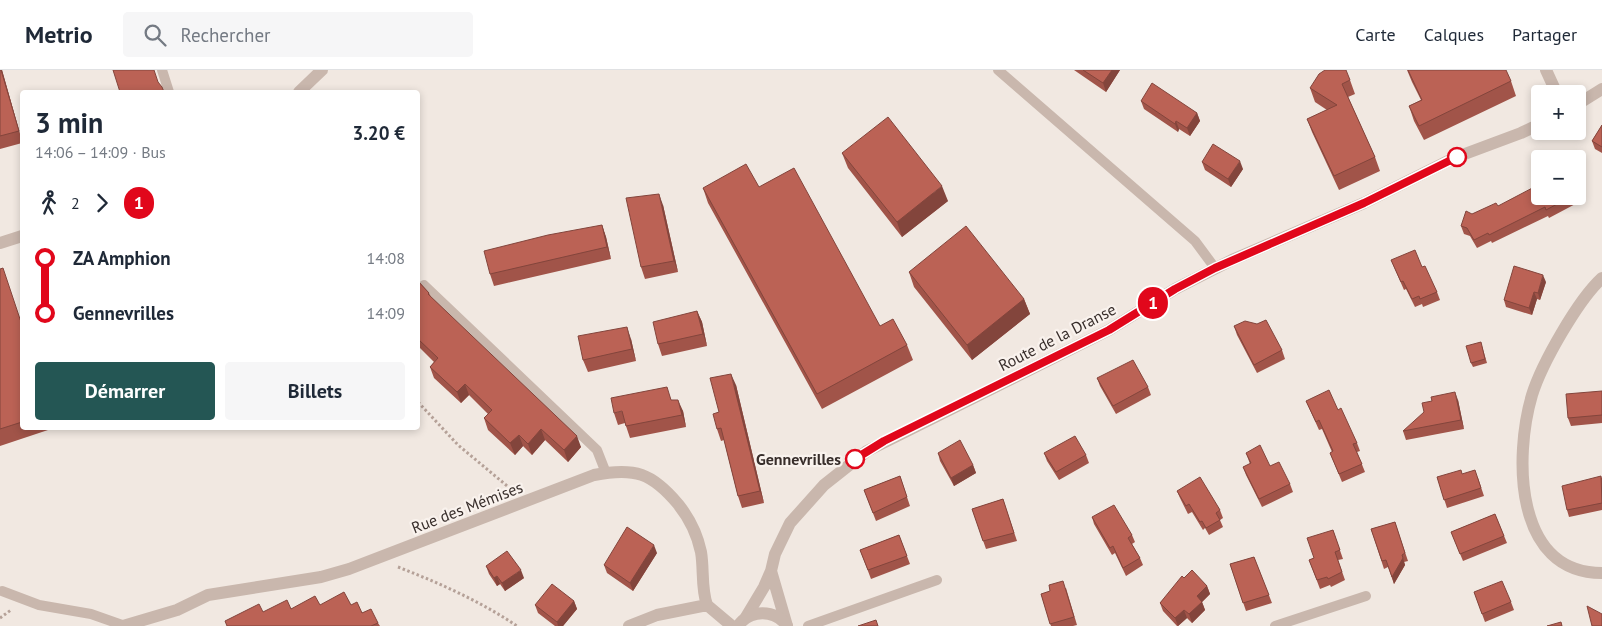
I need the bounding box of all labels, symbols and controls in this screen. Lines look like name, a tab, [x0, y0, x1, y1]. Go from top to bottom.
search box	[123, 12, 473, 57]
text: Metrio	[25, 19, 93, 50]
icon: search	[141, 21, 169, 49]
text: Rechercher	[181, 23, 271, 47]
text: Carte	[1355, 23, 1396, 46]
text: Calques	[1424, 23, 1484, 46]
text: Partager	[1512, 23, 1577, 46]
map controls	[1531, 85, 1586, 205]
button: +	[1531, 85, 1586, 140]
text: 3 min	[35, 104, 103, 141]
text: 3.20 €	[352, 121, 405, 145]
text: 14:06 – 14:09 · Bus	[35, 142, 166, 162]
unlabelled marker	[1447, 147, 1467, 167]
button: −	[1531, 150, 1586, 205]
icon: walk	[35, 189, 63, 217]
icon: forward	[88, 189, 116, 217]
text: 1	[134, 191, 144, 214]
text: 2	[71, 193, 80, 213]
text: ZA Amphion	[73, 246, 171, 270]
text: 14:08	[367, 248, 405, 268]
line badge: 1	[1137, 287, 1169, 319]
text: 1	[1148, 291, 1158, 314]
street label: Route de la Dranse	[995, 299, 1119, 375]
text: Gennevrilles	[73, 301, 174, 325]
text: 14:09	[367, 303, 405, 323]
button: Démarrer	[35, 362, 215, 420]
button: Billets	[225, 362, 405, 420]
place label: Gennevrilles	[756, 449, 841, 469]
marker: Gennevrilles	[845, 449, 865, 469]
street label: Rue des Mémises	[408, 476, 526, 537]

